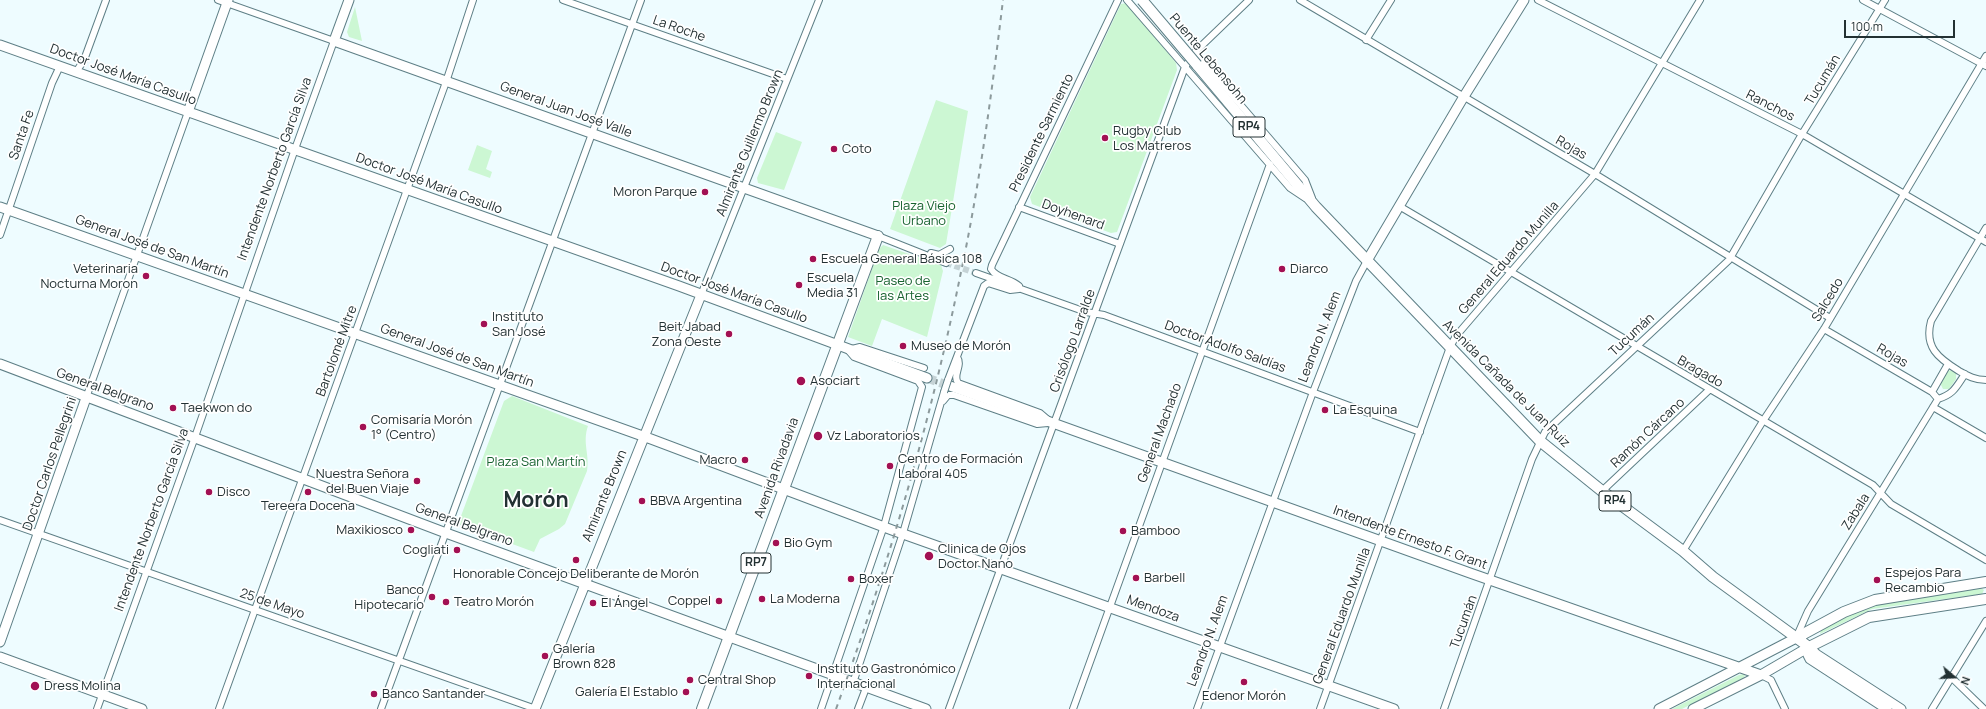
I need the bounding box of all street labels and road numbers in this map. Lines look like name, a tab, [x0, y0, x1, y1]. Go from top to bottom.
street label: Puente Lebensohn	[1166, 11, 1250, 107]
street label: La Roche	[651, 13, 707, 45]
street label: Doctor José María Casullo	[48, 41, 198, 109]
street label: Tucumán	[1802, 52, 1844, 108]
street label: Almirante Guillermo Brown	[713, 67, 787, 219]
street label: Presidente Sarmiento	[1007, 71, 1077, 195]
street label: Intendente Norberto García Silva	[235, 75, 315, 263]
street label: General Juan José Valle	[498, 79, 634, 141]
street label: Ranchos	[1743, 87, 1797, 125]
street label: Santa Fe	[6, 108, 38, 162]
road number: RP4	[1233, 117, 1265, 137]
street label: Rojas	[1553, 133, 1589, 163]
street label: Doctor José María Casullo	[354, 150, 504, 218]
street label: Doyhenard	[1040, 196, 1106, 234]
street label: General Eduardo Munilla	[1456, 198, 1562, 318]
street label: General José de San Martín	[73, 212, 231, 282]
street label: Doctor José María Casullo	[659, 259, 809, 327]
street label: Salcedo	[1809, 275, 1847, 325]
street label: Crisólogo Larralde	[1047, 287, 1099, 395]
street label: Leandro N. Alem	[1296, 289, 1344, 385]
street label: Bartolomé Mitre	[313, 303, 361, 399]
street label: Tucumán	[1606, 310, 1658, 360]
street label: Avenida Cañada de Juan Ruiz	[1439, 317, 1573, 451]
street label: Doctor Adolfo Saldías	[1162, 318, 1288, 376]
street label: General José de San Martín	[378, 321, 536, 391]
street label: Rojas	[1874, 341, 1910, 371]
street label: Bragado	[1674, 353, 1726, 391]
street label: General Belgrano	[54, 365, 156, 415]
street label: General Machado	[1135, 381, 1185, 485]
street label: Doctor Carlos Pellegrini	[20, 395, 80, 533]
street label: Ramón Cárcano	[1608, 395, 1688, 471]
street label: Avenida Rivadavia	[752, 416, 802, 520]
street label: Intendente Norberto García Silva	[112, 426, 192, 614]
street label: Almirante Brown	[580, 448, 630, 544]
road number: RP4	[1599, 491, 1631, 511]
street label: Zabala	[1839, 491, 1873, 533]
street label: General Belgrano	[413, 500, 515, 550]
street label: Intendente Ernesto F. Grant	[1331, 503, 1489, 573]
street label: General Eduardo Munilla	[1310, 545, 1374, 687]
road number: RP7	[741, 553, 771, 573]
street label: 25 de Mayo	[238, 586, 306, 622]
street label: Mendoza	[1125, 592, 1181, 626]
street label: Leandro N. Alem	[1184, 593, 1232, 689]
street label: Tucumán	[1447, 593, 1481, 651]

